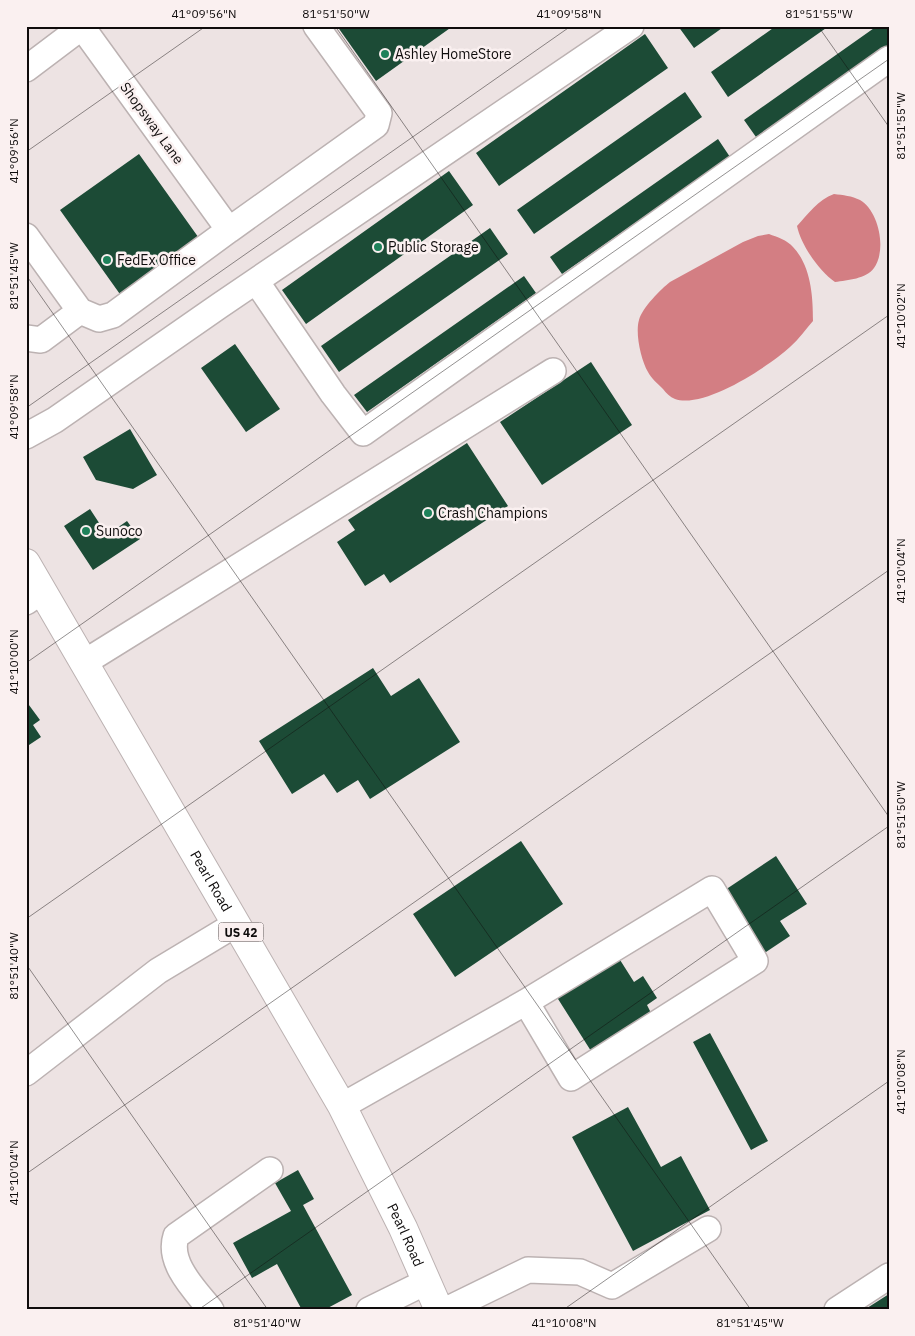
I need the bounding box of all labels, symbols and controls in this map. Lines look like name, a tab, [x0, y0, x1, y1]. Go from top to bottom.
text: 41°09'56"N	[171, 6, 237, 21]
text: 81°51'50"W	[302, 6, 370, 21]
text: 41°09'58"N	[536, 6, 602, 21]
text: 81°51'55"W	[785, 6, 853, 21]
place label: Ashley HomeStore	[395, 45, 512, 63]
marker: Ashley HomeStore	[379, 48, 391, 60]
street label: Shopsway Lane	[116, 78, 188, 168]
text: 81°51'55"W	[893, 92, 908, 160]
text: 41°09'56"N	[6, 118, 21, 184]
place label: Public Storage	[388, 238, 479, 256]
marker: Public Storage	[372, 241, 384, 253]
text: 81°51'45"W	[6, 242, 21, 310]
place label: FedEx Office	[117, 251, 196, 269]
marker: FedEx Office	[101, 254, 113, 266]
text: 41°10'02"N	[893, 283, 908, 349]
text: 41°09'58"N	[6, 374, 21, 440]
place label: Crash Champions	[438, 504, 548, 522]
marker: Crash Champions	[422, 507, 434, 519]
place label: Sunoco	[96, 522, 143, 540]
marker: Sunoco	[80, 525, 92, 537]
text: 41°10'04"N	[893, 538, 908, 604]
text: 41°10'00"N	[6, 629, 21, 695]
text: 81°51'50"W	[893, 781, 908, 849]
street label: Pearl Road	[186, 847, 236, 915]
road number: US 42	[218, 922, 264, 942]
text: 81°51'40"W	[6, 932, 21, 1000]
text: 41°10'08"N	[893, 1049, 908, 1115]
text: 41°10'04"N	[6, 1140, 21, 1206]
street label: Pearl Road	[383, 1200, 428, 1269]
text: 81°51'40"W	[233, 1315, 301, 1330]
text: 41°10'08"N	[531, 1315, 597, 1330]
text: 81°51'45"W	[716, 1315, 784, 1330]

